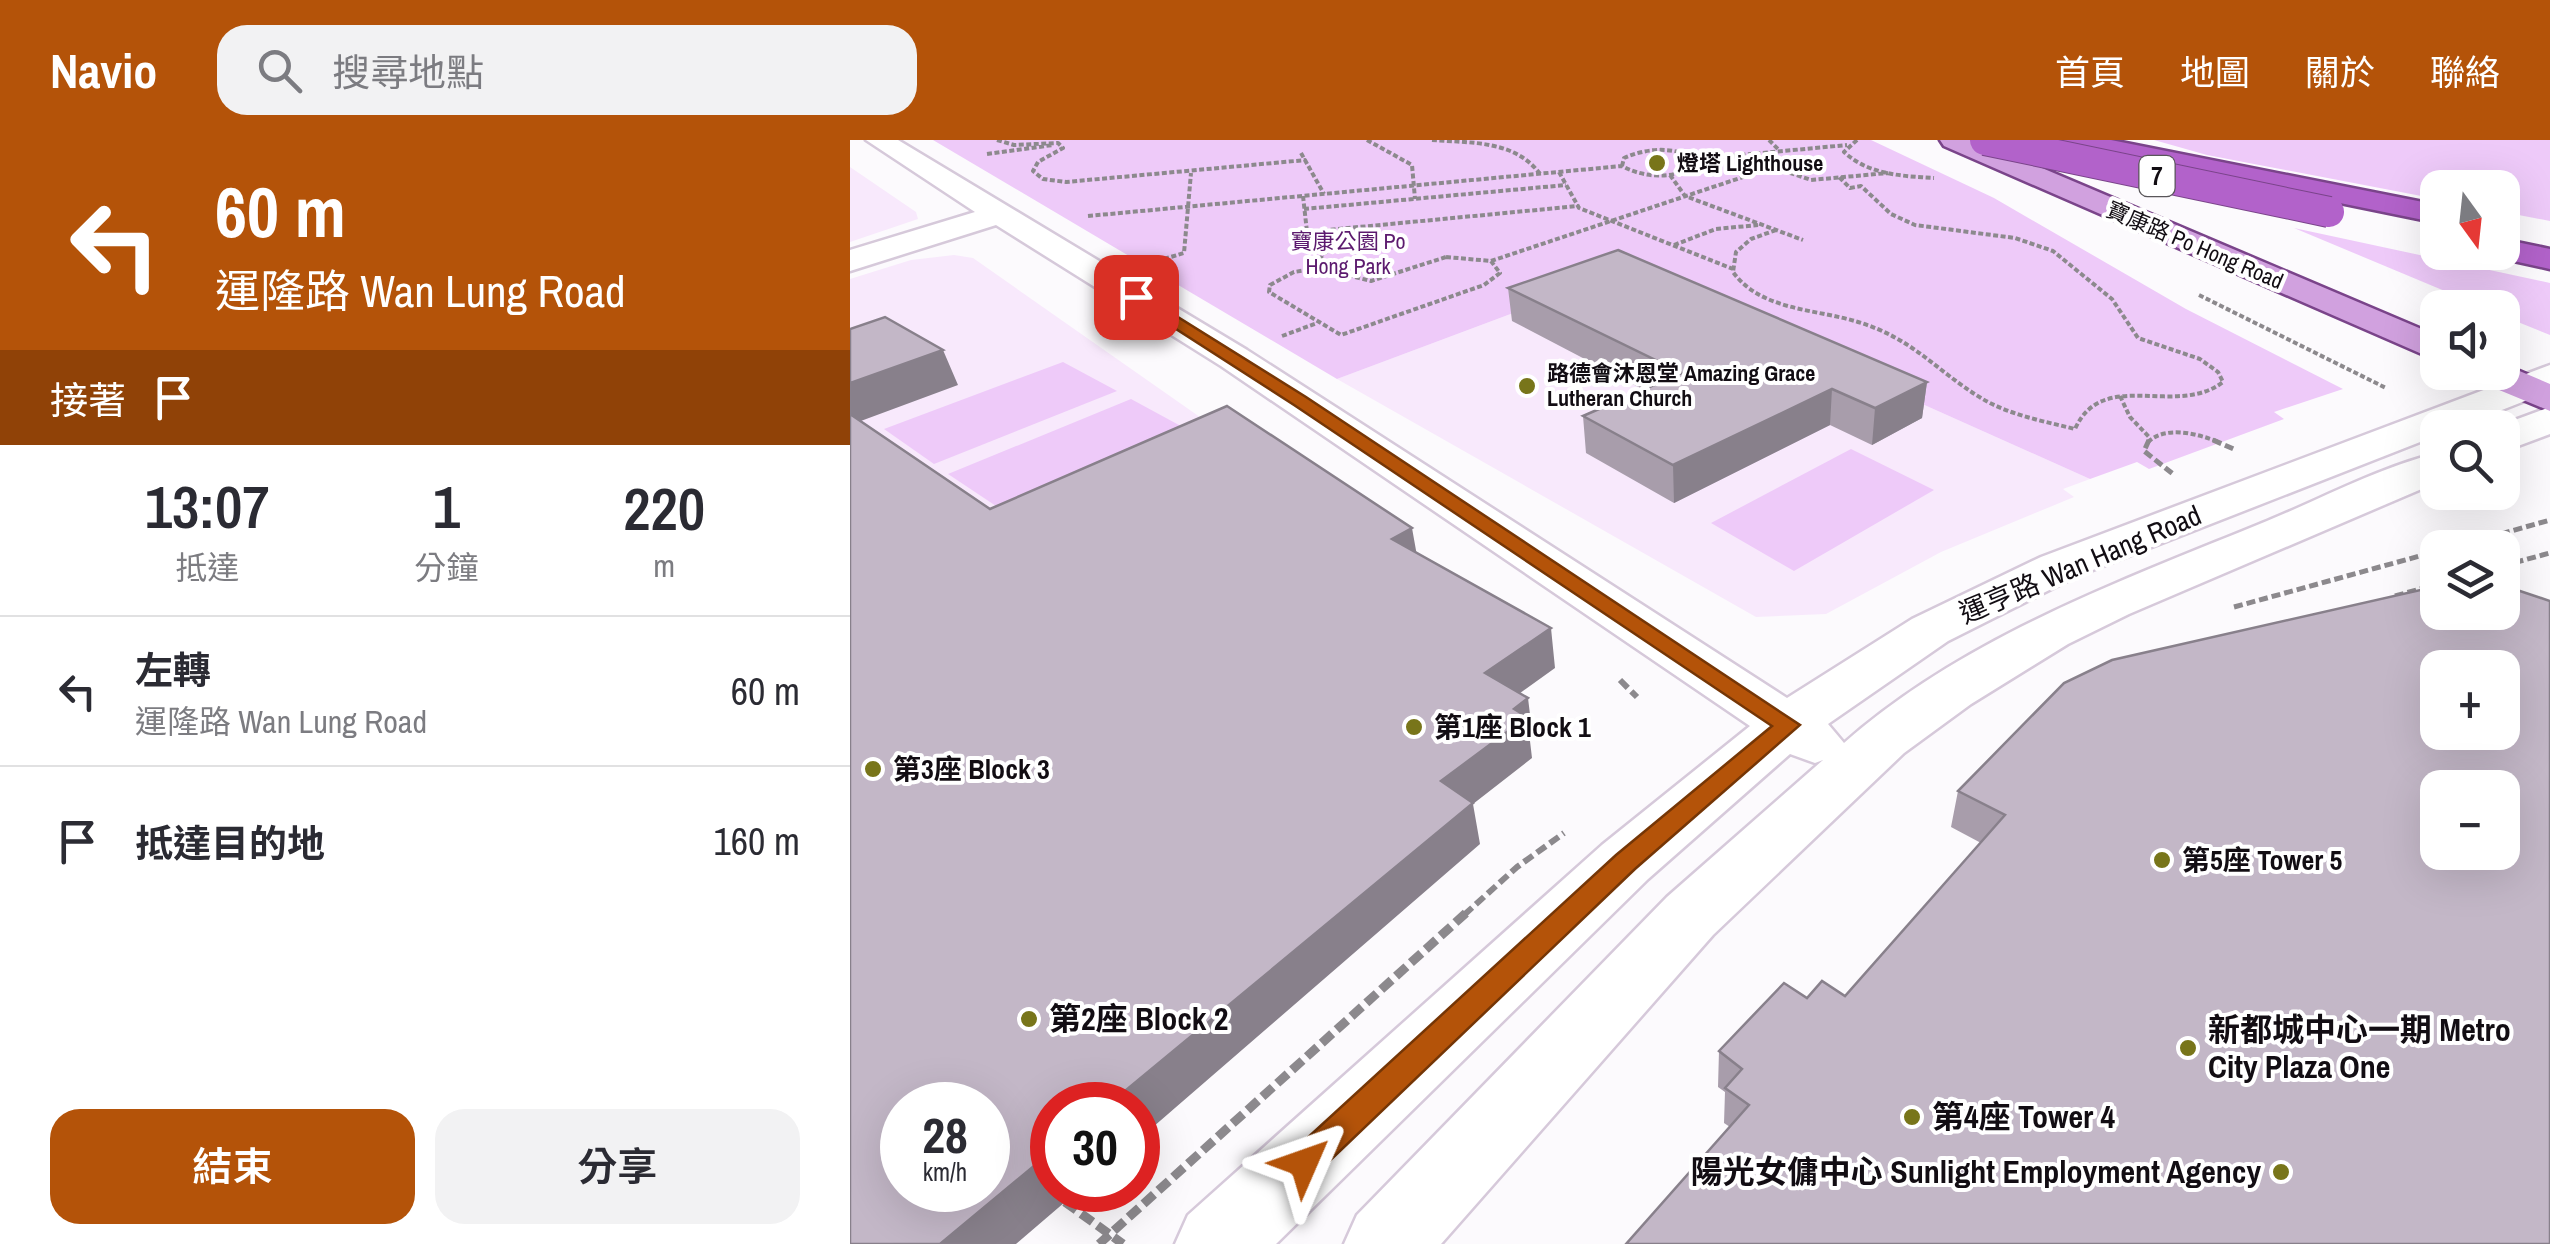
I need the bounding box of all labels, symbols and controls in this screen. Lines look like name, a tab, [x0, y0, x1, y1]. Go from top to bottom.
search box	[217, 25, 917, 115]
text: Navio	[50, 38, 157, 103]
icon: search	[252, 43, 307, 98]
text: 搜尋地點	[332, 47, 484, 98]
text: 首頁	[2055, 49, 2125, 96]
text: 地圖	[2180, 49, 2250, 96]
text: 關於	[2305, 49, 2375, 96]
text: 聯絡	[2430, 49, 2500, 96]
place label: 燈塔 Lighthouse	[1677, 148, 1823, 178]
marker: 燈塔 Lighthouse	[1646, 152, 1668, 174]
road number: 7	[2140, 156, 2174, 196]
text: 60 m	[215, 165, 346, 259]
north arrow	[2420, 170, 2520, 270]
map controls	[2420, 170, 2520, 870]
icon: left	[50, 180, 180, 310]
street label: 寶康路 Po Hong Road	[2102, 194, 2288, 296]
park label: 寶康公園 Po Hong Park	[1290, 226, 1406, 281]
pin	[1094, 255, 1179, 340]
text: 運隆路 Wan Lung Road	[215, 260, 626, 321]
icon: arrive	[1109, 270, 1164, 325]
button: sound	[2420, 290, 2520, 390]
place label: 路德會沐恩堂 Amazing Grace Lutheran Church	[1547, 358, 1815, 413]
icon: arrive	[146, 370, 201, 425]
text: 接著	[50, 375, 126, 426]
marker: 路德會沐恩堂 Amazing Grace Lutheran Church	[1516, 375, 1538, 397]
button: search	[2420, 410, 2520, 510]
text: 13:07	[145, 466, 270, 547]
text: 1	[433, 466, 460, 547]
text: 220	[623, 468, 705, 549]
street label: 運亨路 Wan Hang Road	[1953, 496, 2207, 632]
button: layers	[2420, 530, 2520, 630]
text: m	[653, 544, 675, 587]
text: 抵達	[175, 546, 239, 589]
text: 分鐘	[414, 546, 478, 589]
text: 左轉	[135, 645, 211, 696]
button: +	[2420, 650, 2520, 750]
icon: left	[50, 664, 105, 719]
text: 60 m	[731, 666, 800, 717]
text: 運隆路 Wan Lung Road	[135, 700, 427, 743]
place label: 第1座 Block 1	[1434, 708, 1591, 746]
marker: 第1座 Block 1	[1403, 716, 1425, 738]
place label: 第3座 Block 3	[893, 750, 1050, 788]
marker: 第3座 Block 3	[862, 758, 884, 780]
button: −	[2420, 770, 2520, 870]
icon: arrive	[50, 814, 105, 869]
text: 160 m	[713, 816, 800, 867]
text: 抵達目的地	[135, 818, 325, 869]
place label: 第5座 Tower 5	[2182, 841, 2342, 879]
marker: 第5座 Tower 5	[2151, 849, 2173, 871]
place label: 第2座 Block 2	[1049, 997, 1228, 1040]
marker: 第2座 Block 2	[1018, 1008, 1040, 1030]
place label: 新都城中心一期 Metro City Plaza One	[2208, 1008, 2511, 1088]
marker: 新都城中心一期 Metro City Plaza One	[2177, 1037, 2199, 1059]
speed limit sign: 30	[1030, 1082, 1160, 1212]
place label: 第4座 Tower 4	[1932, 1095, 2116, 1138]
text: 28	[922, 1101, 968, 1169]
marker: 第4座 Tower 4	[1901, 1106, 1923, 1128]
button: 結束	[50, 1109, 415, 1224]
button: 分享	[435, 1109, 800, 1224]
position arrow	[1252, 1111, 1356, 1215]
place label: 陽光女傭中心 Sunlight Employment Agency	[1691, 1150, 2261, 1193]
text: km/h	[923, 1155, 967, 1189]
marker: 陽光女傭中心 Sunlight Employment Agency	[2270, 1161, 2292, 1183]

